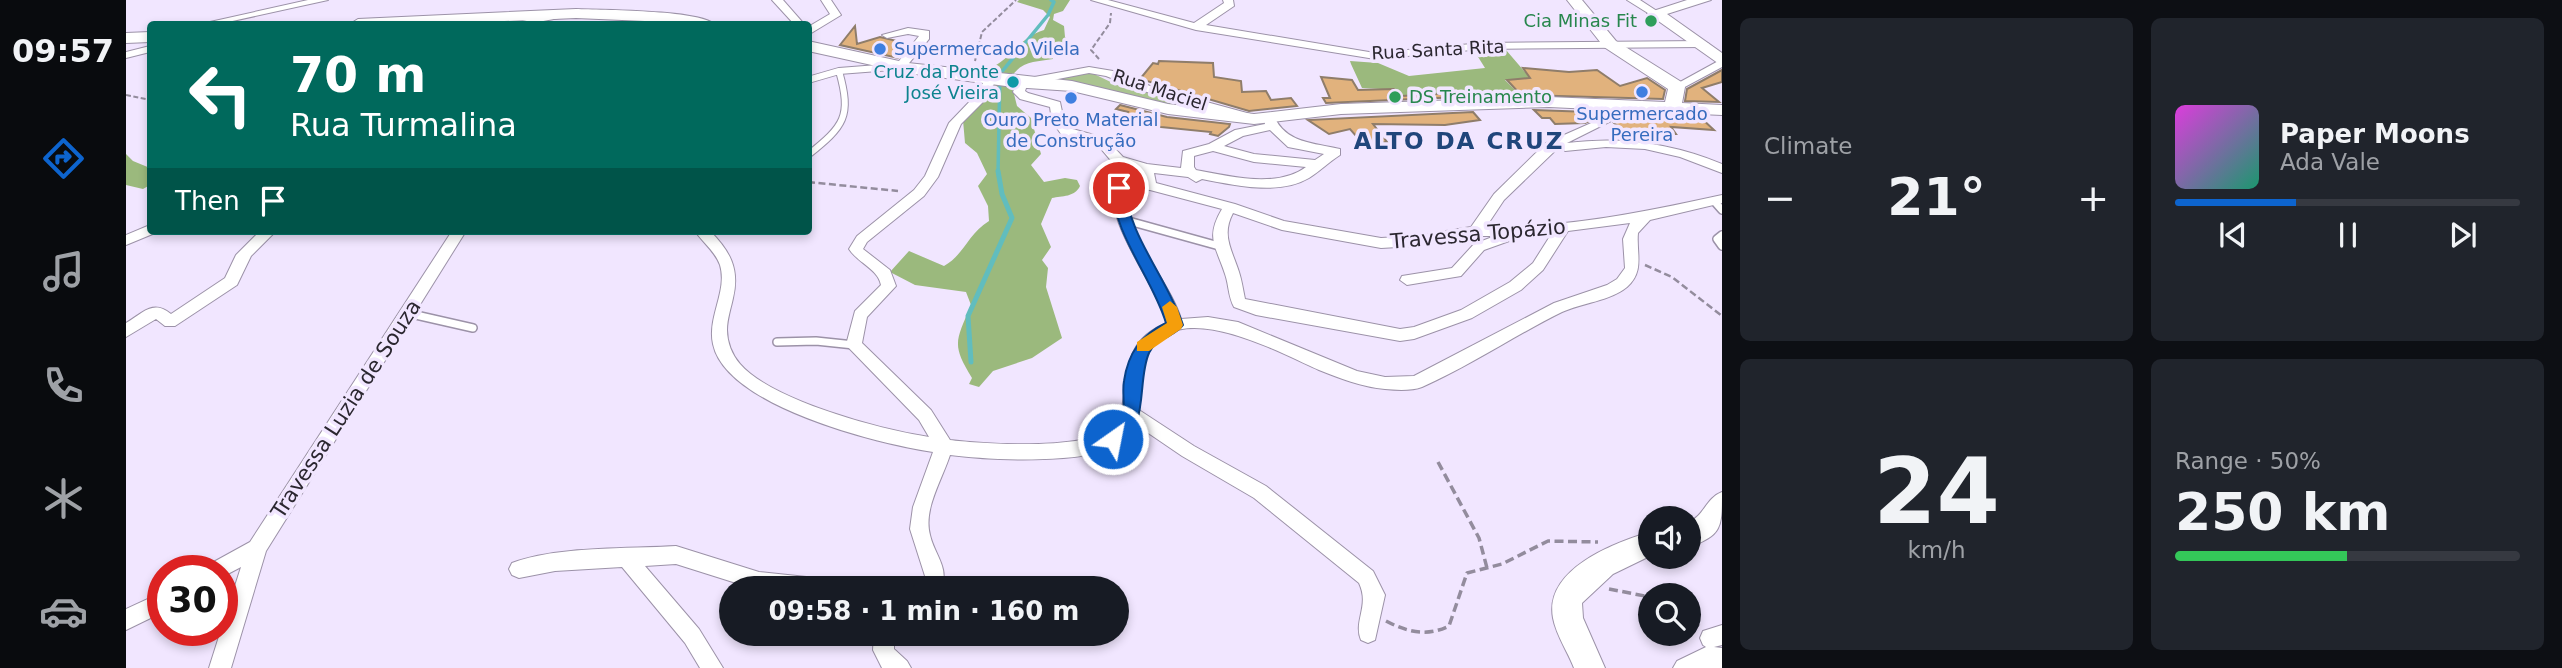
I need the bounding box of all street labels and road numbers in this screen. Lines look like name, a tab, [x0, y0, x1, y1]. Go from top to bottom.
street label: Rua Santa Rita	[1371, 36, 1505, 63]
street label: Rua Maciel	[1111, 64, 1210, 115]
street label: Travessa Topázio	[1388, 214, 1567, 254]
street label: Travessa Luzia de Souza	[266, 295, 426, 523]

